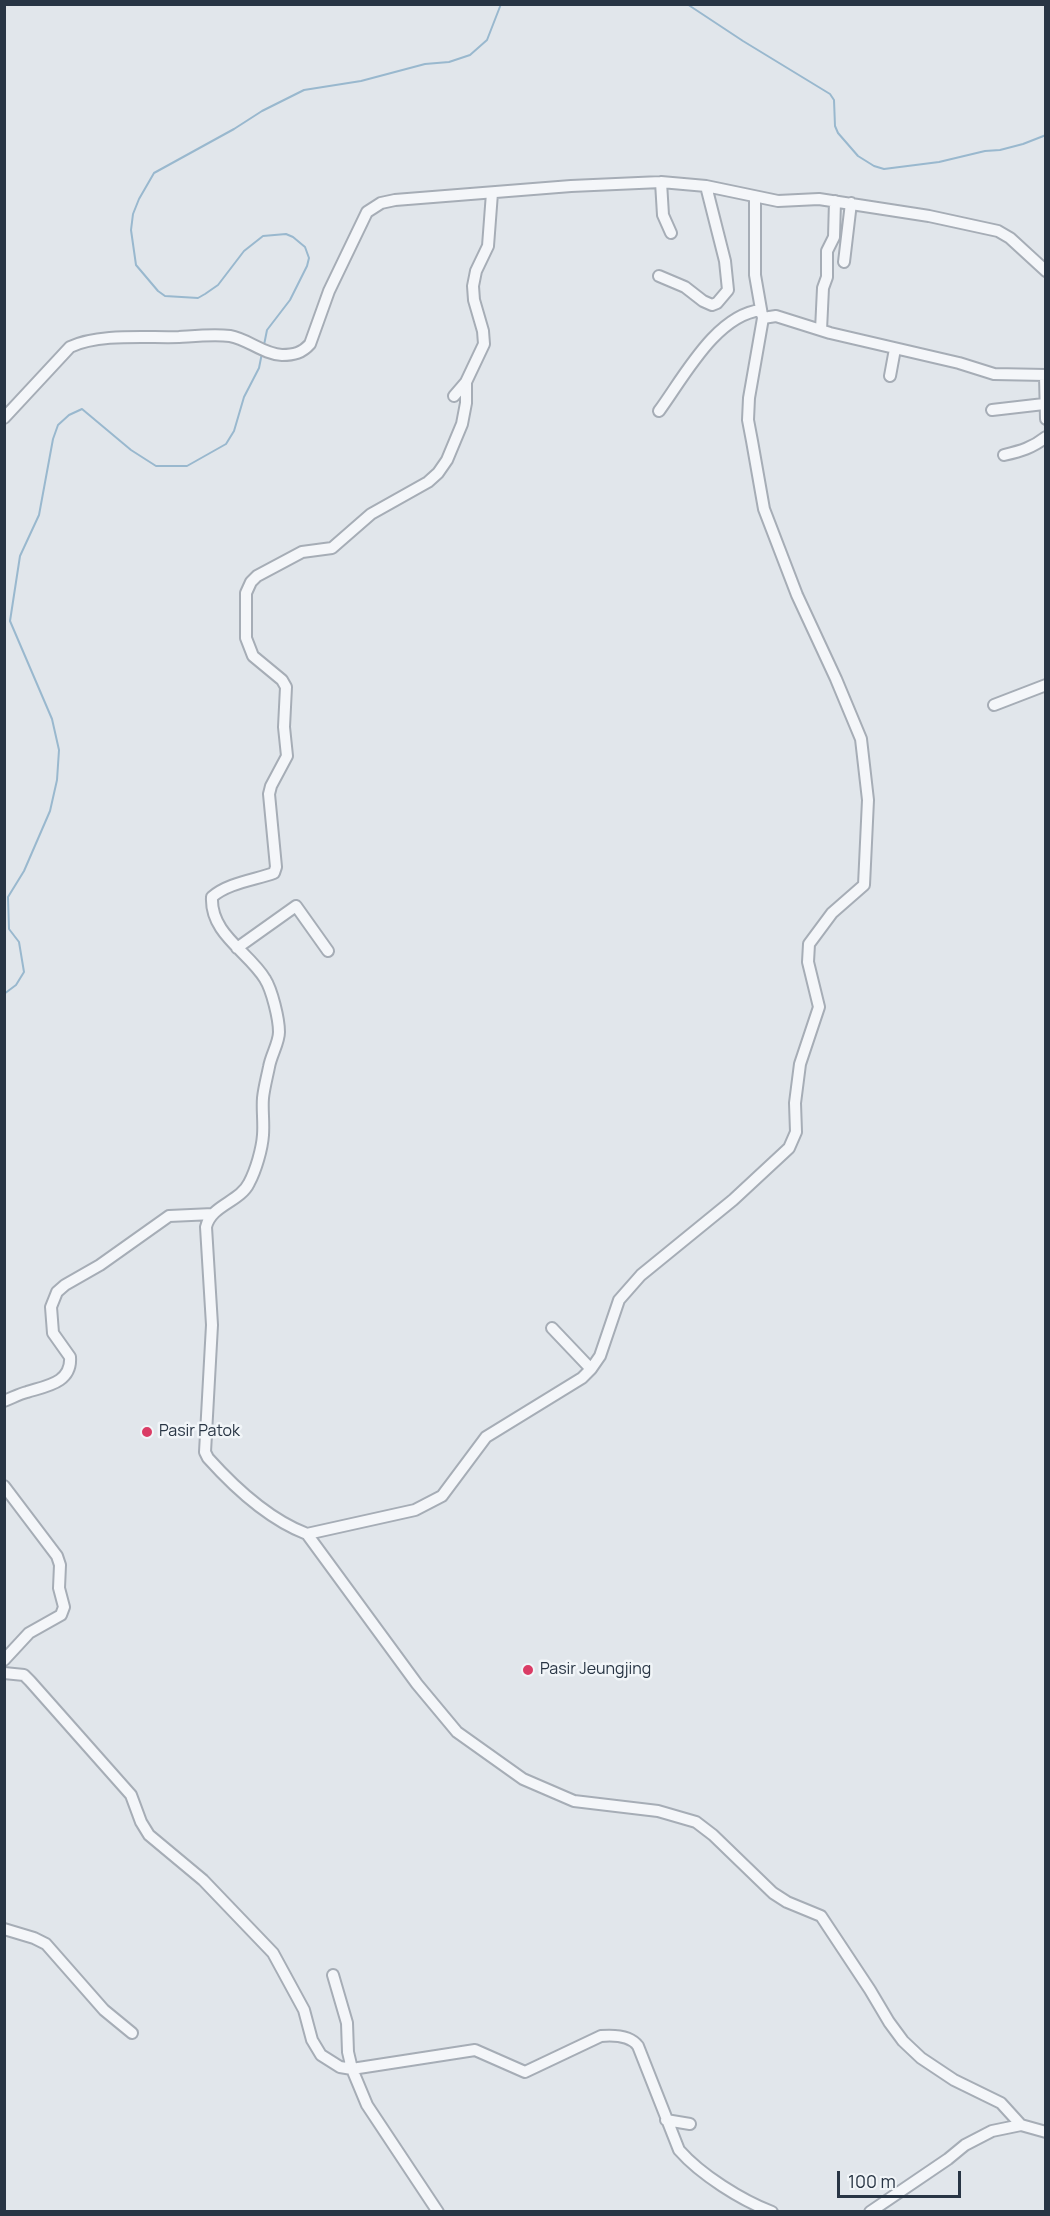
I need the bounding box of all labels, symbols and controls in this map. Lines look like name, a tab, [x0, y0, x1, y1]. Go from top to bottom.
place label: Pasir Patok	[159, 1422, 240, 1442]
marker: Pasir Patok	[140, 1425, 154, 1439]
place label: Pasir Jeungjing	[540, 1660, 651, 1680]
marker: Pasir Jeungjing	[521, 1663, 535, 1677]
scale bar	[840, 2159, 964, 2197]
text: 100 m	[848, 2169, 896, 2193]

